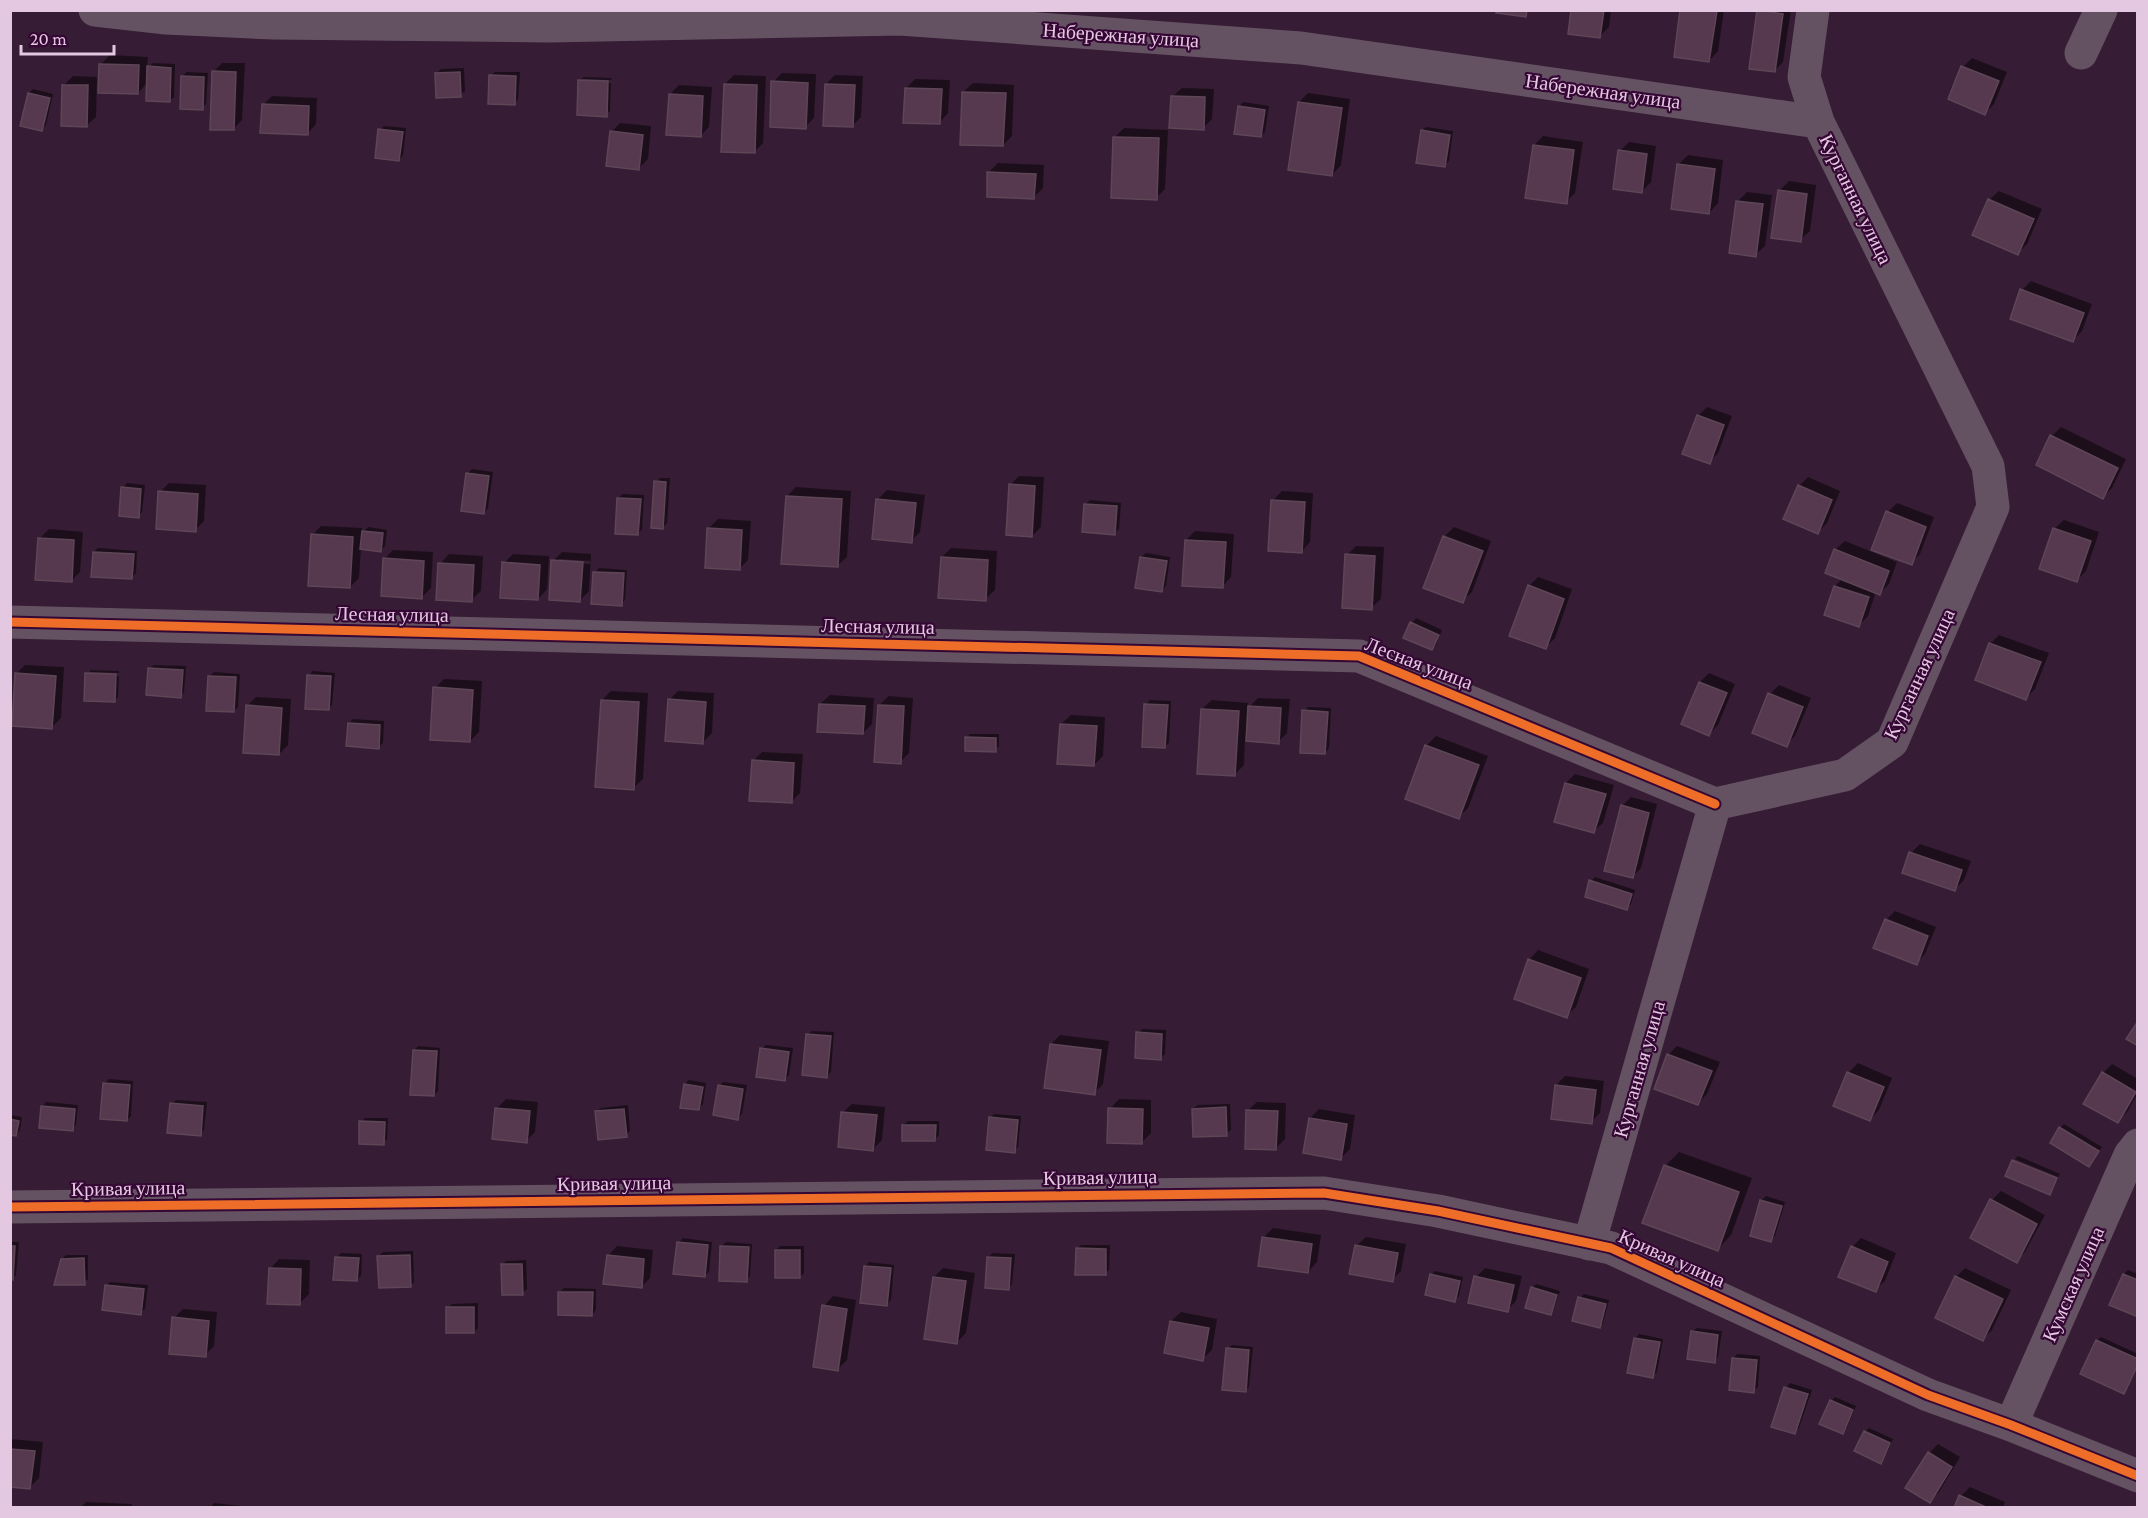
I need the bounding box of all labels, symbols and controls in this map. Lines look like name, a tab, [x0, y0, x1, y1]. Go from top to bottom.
scale bar	[21, 18, 114, 56]
street label: Набережная улица	[1042, 19, 1200, 52]
text: 20 m	[30, 29, 67, 49]
street label: Набережная улица	[1524, 69, 1682, 114]
street label: Курганная улица	[1814, 131, 1897, 268]
street label: Лесная улица	[335, 602, 449, 627]
street label: Курганная улица	[1879, 605, 1960, 743]
street label: Лесная улица	[821, 614, 935, 639]
street label: Лесная улица	[1362, 632, 1476, 695]
street label: Курганная улица	[1609, 998, 1670, 1140]
street label: Кривая улица	[1043, 1165, 1158, 1190]
street label: Кривая улица	[557, 1171, 672, 1196]
street label: Кривая улица	[71, 1176, 186, 1201]
street label: Кумская улица	[2038, 1223, 2109, 1345]
street label: Кривая улица	[1615, 1225, 1729, 1292]

